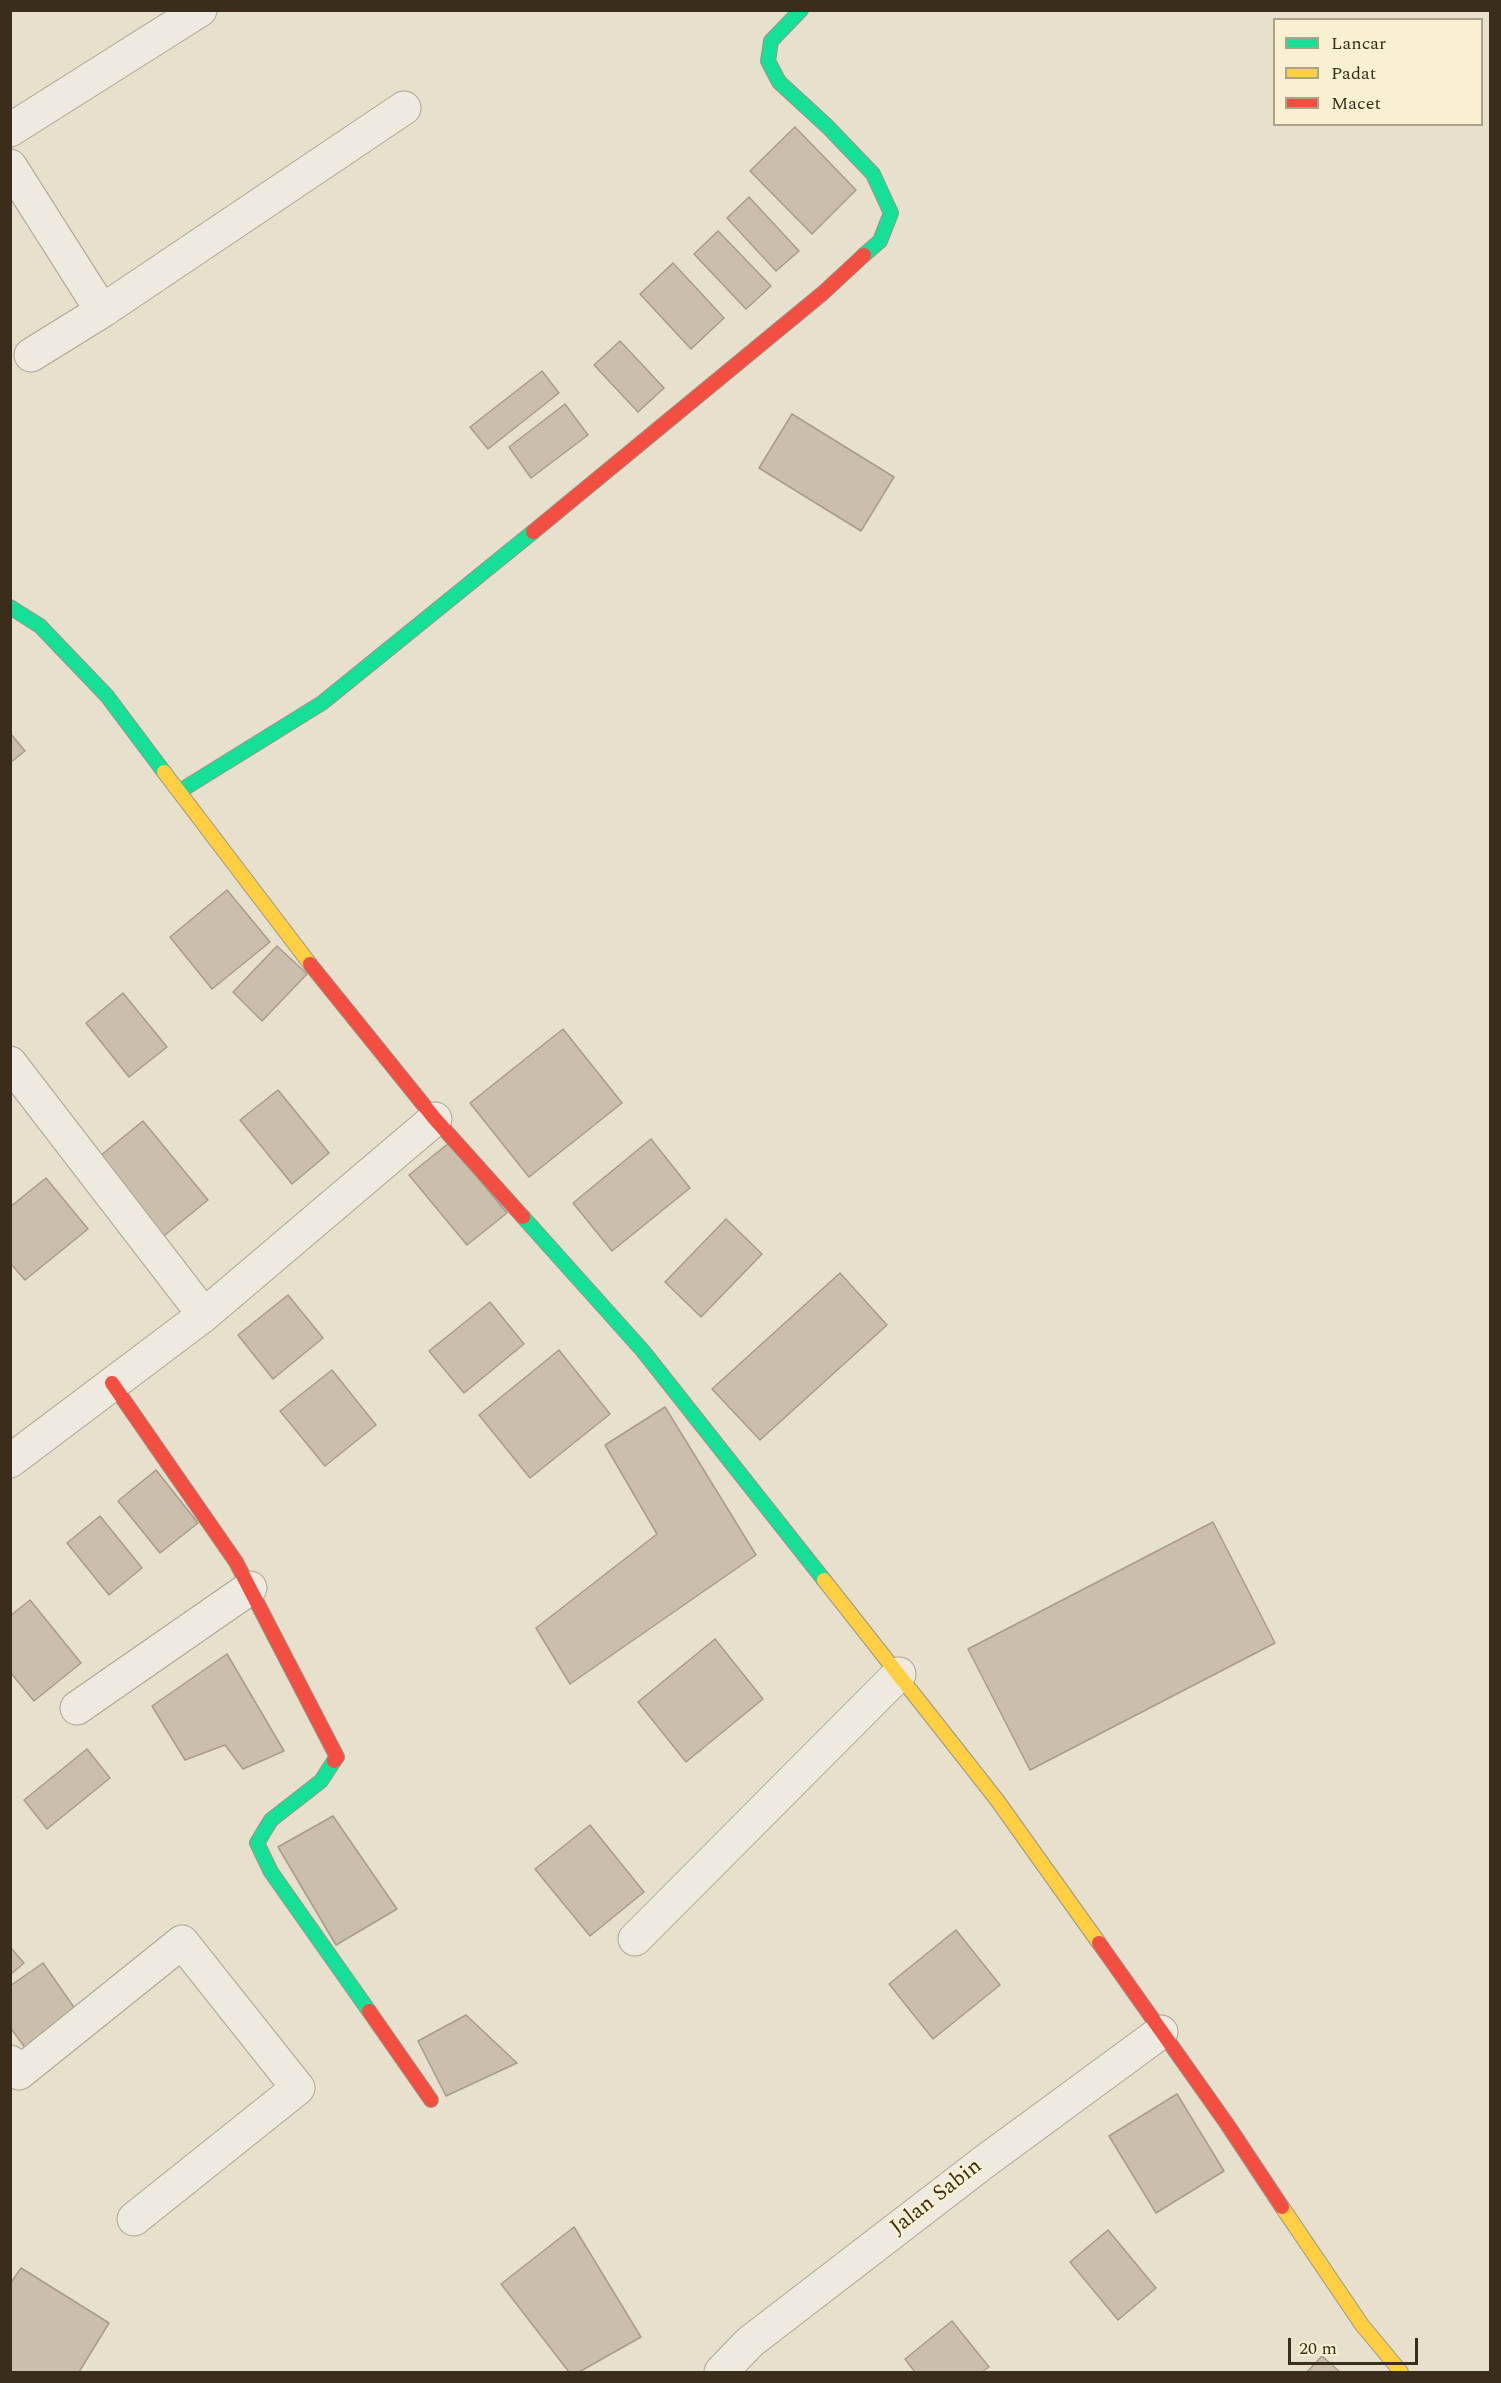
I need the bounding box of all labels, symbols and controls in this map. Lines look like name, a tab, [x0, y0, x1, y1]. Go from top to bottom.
legend	[1273, 18, 1483, 126]
text: Lancar	[1331, 30, 1386, 57]
text: Padat	[1331, 60, 1376, 87]
text: Macet	[1331, 90, 1381, 117]
street label: Jalan Sabin	[886, 2154, 988, 2242]
scale bar	[1291, 2326, 1422, 2364]
text: 20 m	[1299, 2335, 1337, 2362]

